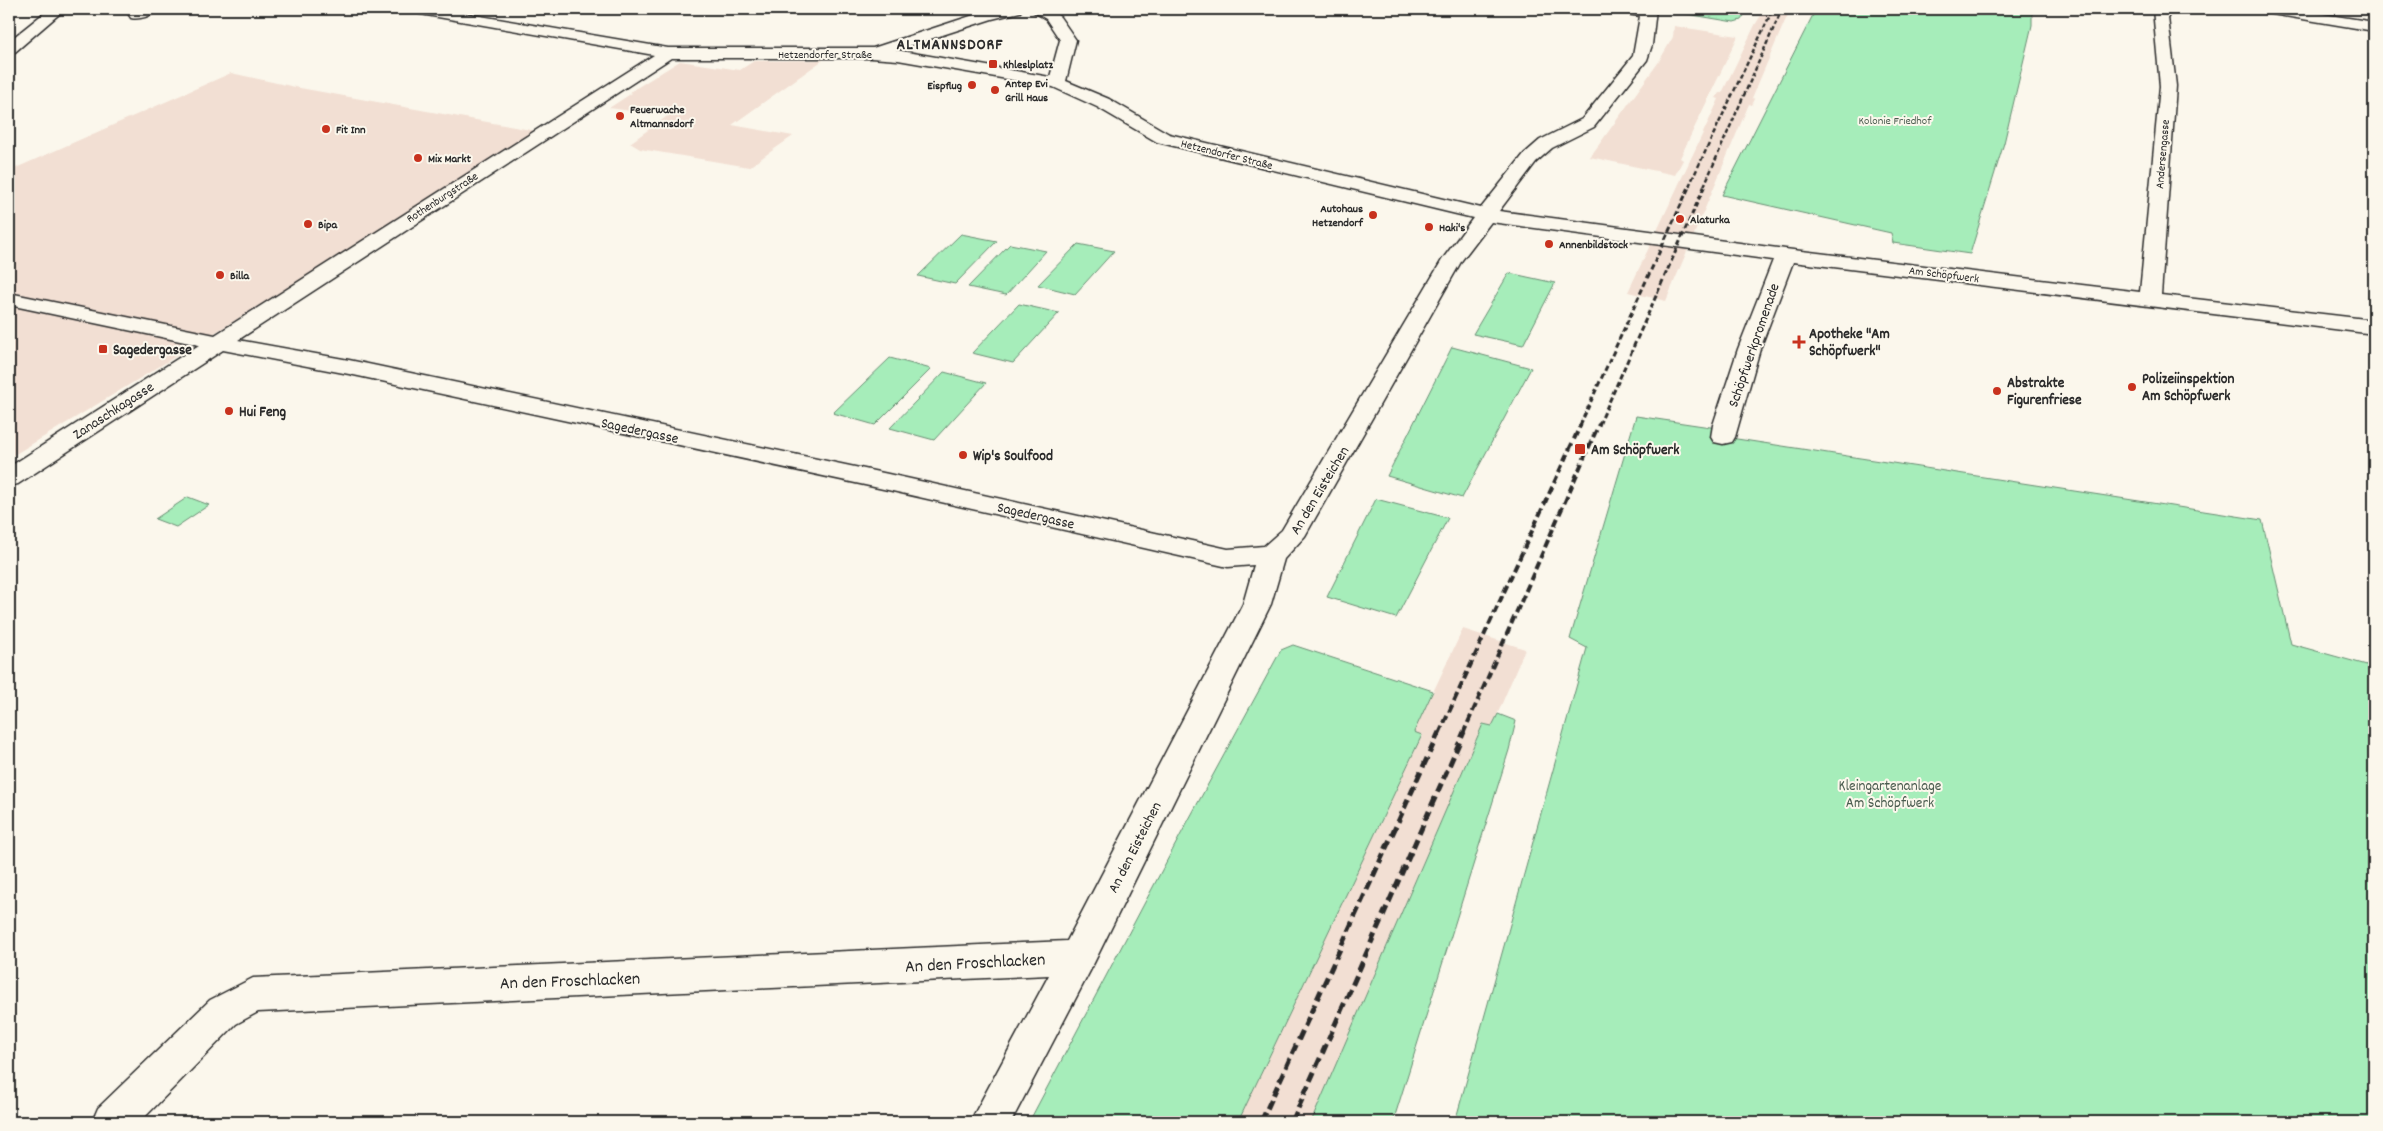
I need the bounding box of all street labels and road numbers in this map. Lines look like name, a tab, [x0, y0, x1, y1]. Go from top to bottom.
street label: Hetzendorfer Straße	[778, 47, 872, 64]
street label: Andersengasse	[2152, 119, 2175, 190]
street label: Hetzendorfer Straße	[1179, 136, 1274, 175]
street label: Rothenburgstraße	[404, 169, 482, 228]
street label: Am Schöpfwerk	[1908, 263, 1980, 288]
street label: Schöpfwerkpromenade	[1723, 280, 1787, 411]
street label: Zanaschkagasse	[69, 377, 159, 446]
street label: Sagedergasse	[599, 413, 681, 451]
street label: An den Eisteichen	[1286, 443, 1356, 539]
street label: Sagedergasse	[995, 497, 1077, 537]
street label: An den Eisteichen	[1103, 798, 1168, 897]
street label: An den Froschlacken	[904, 948, 1046, 981]
street label: An den Froschlacken	[499, 968, 641, 997]

